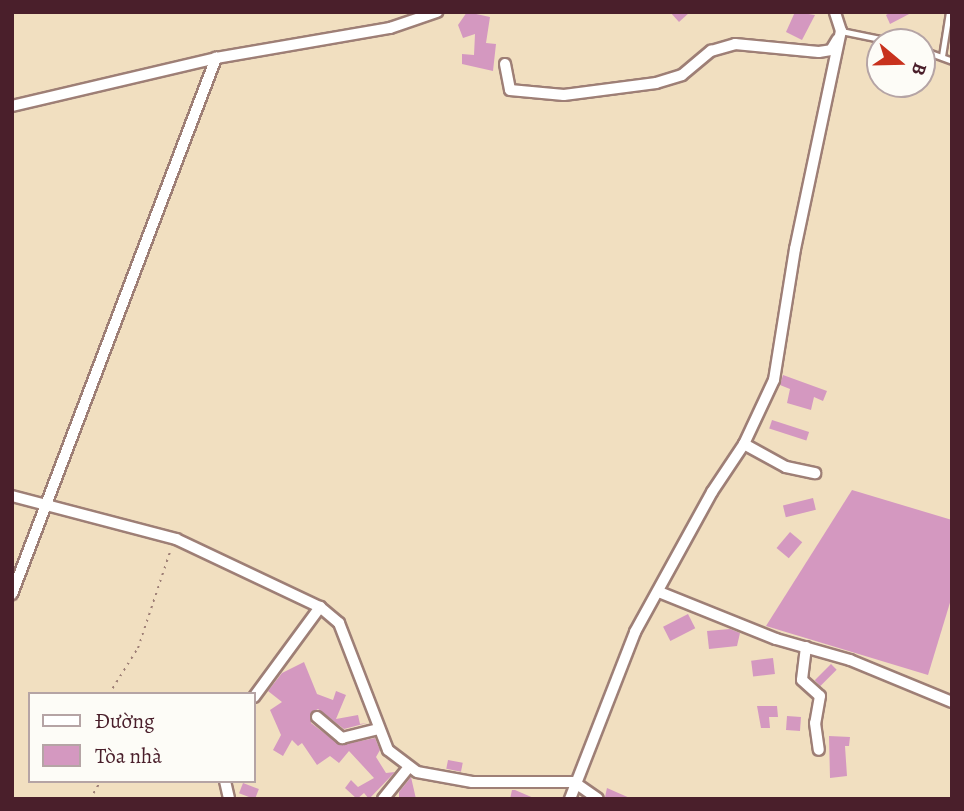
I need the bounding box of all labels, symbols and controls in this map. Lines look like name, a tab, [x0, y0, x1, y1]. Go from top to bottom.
north arrow	[866, 28, 936, 98]
text: B	[905, 59, 933, 79]
legend	[28, 692, 256, 783]
text: Đường	[95, 707, 154, 735]
text: Tòa nhà	[95, 742, 162, 770]

